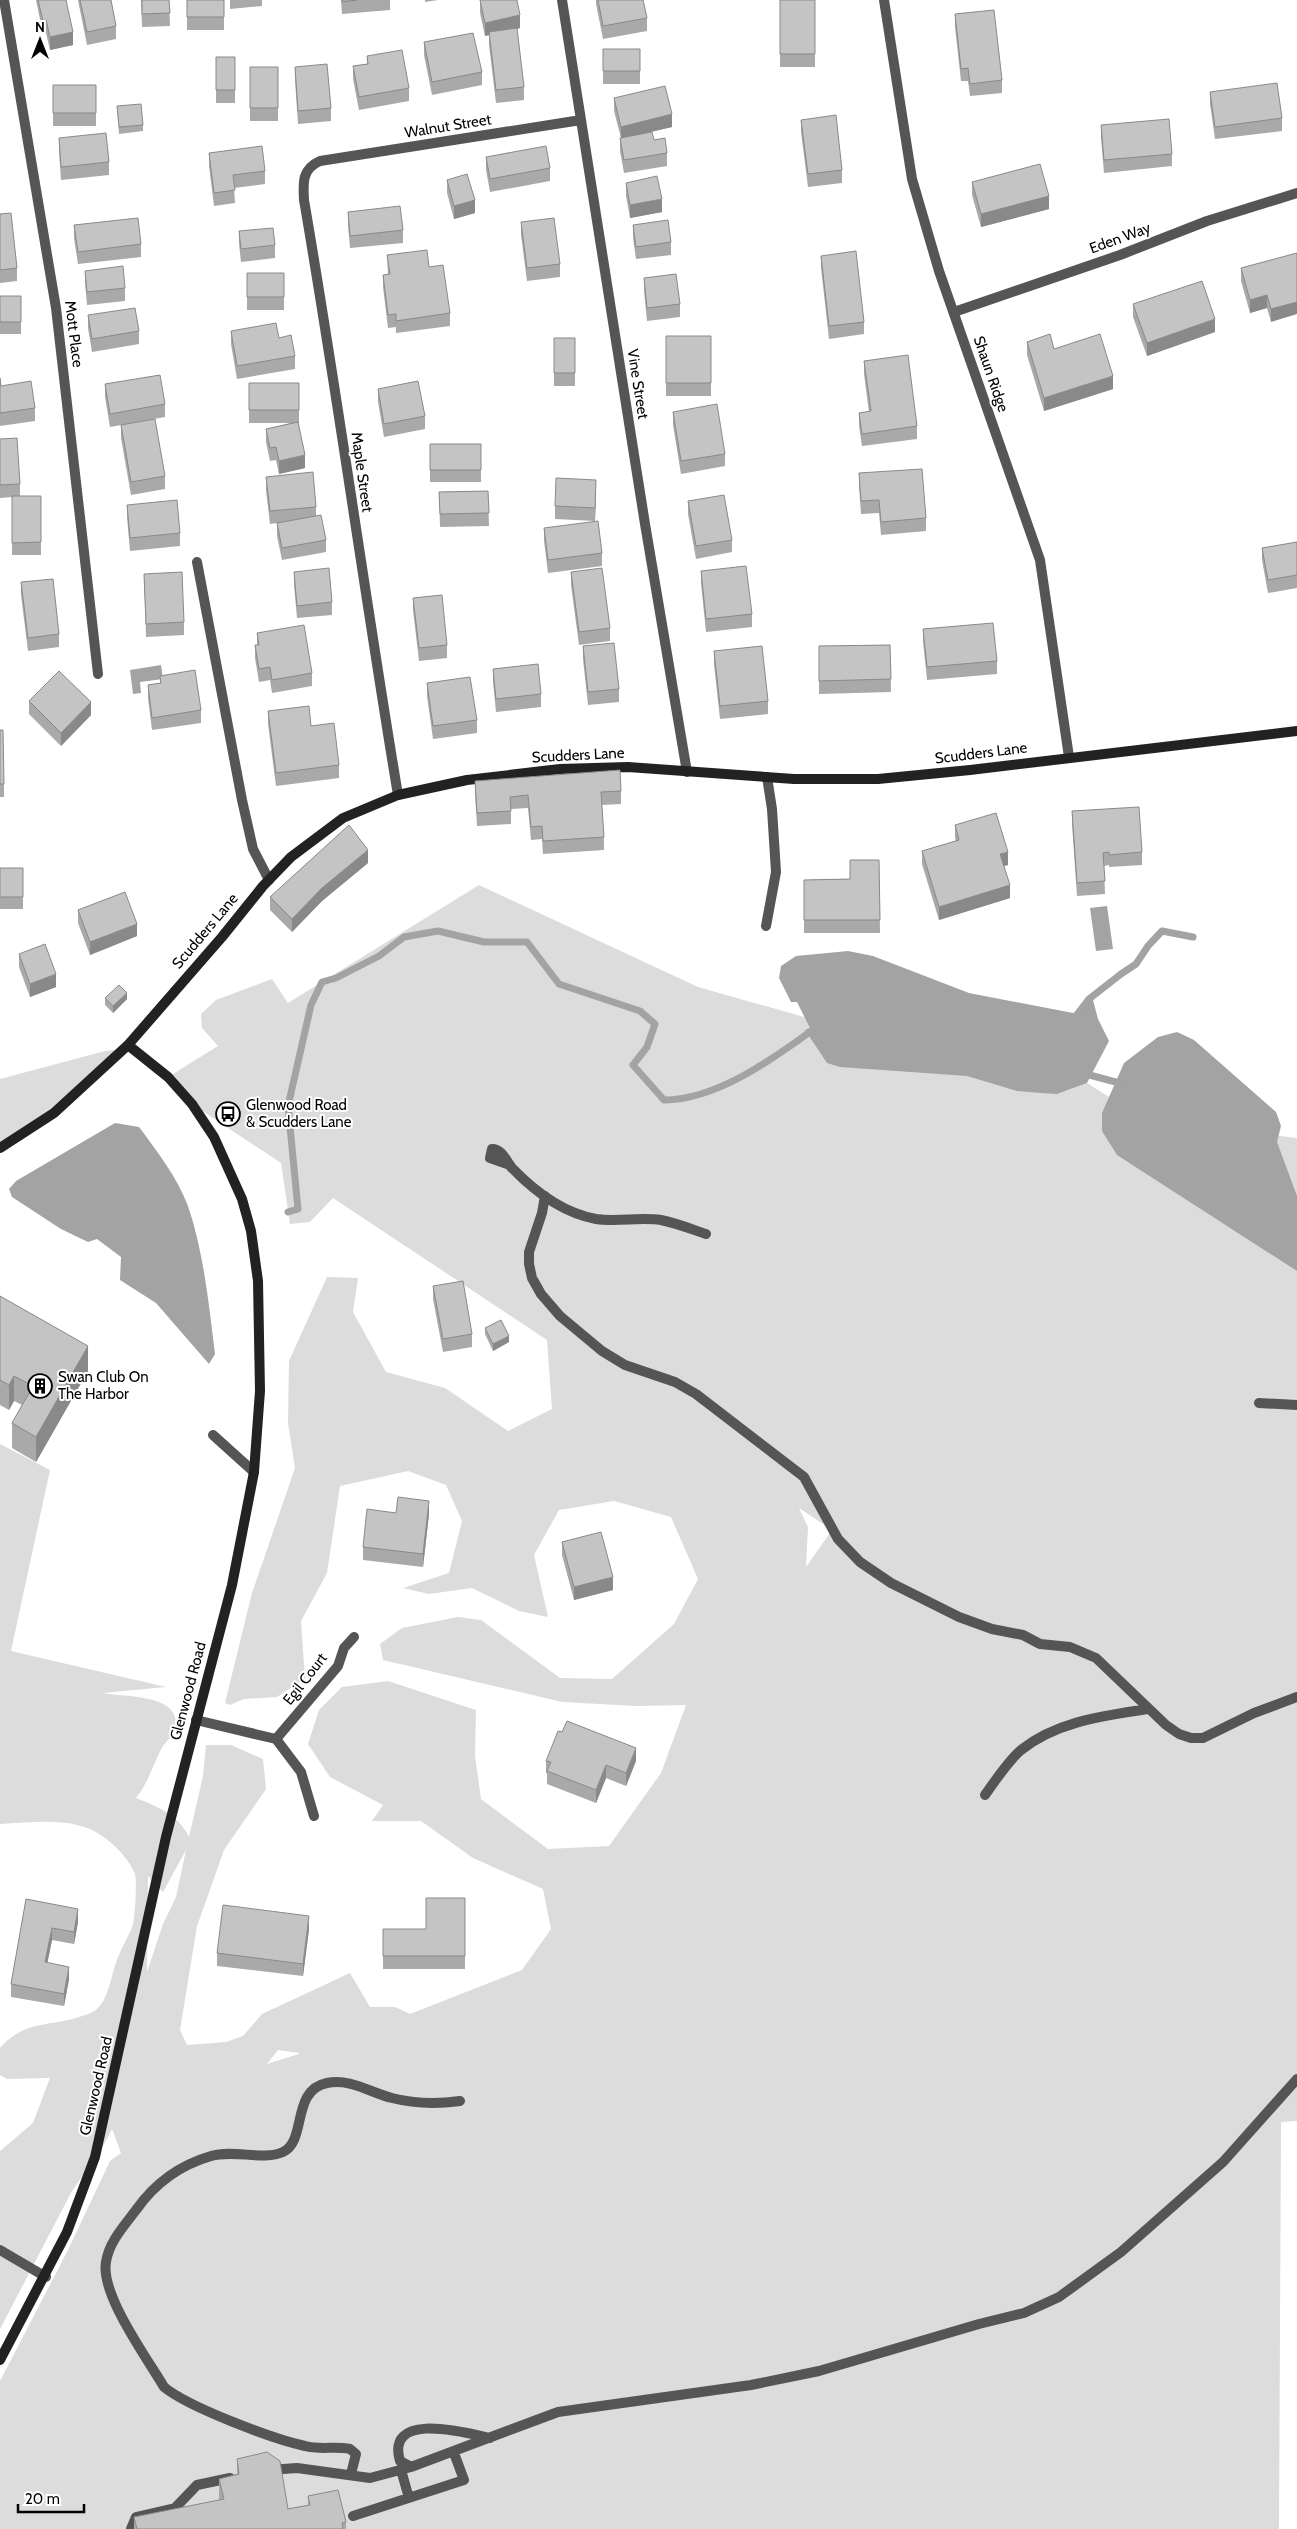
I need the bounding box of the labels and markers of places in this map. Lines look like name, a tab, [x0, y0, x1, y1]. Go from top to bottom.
place label: Glenwood Road & Scudders Lane	[246, 1096, 352, 1131]
bus stop icon: Glenwood Road & Scudders Lane	[215, 1101, 241, 1127]
place label: Swan Club On The Harbor	[58, 1368, 149, 1403]
building icon: Swan Club On The Harbor	[27, 1373, 53, 1399]

